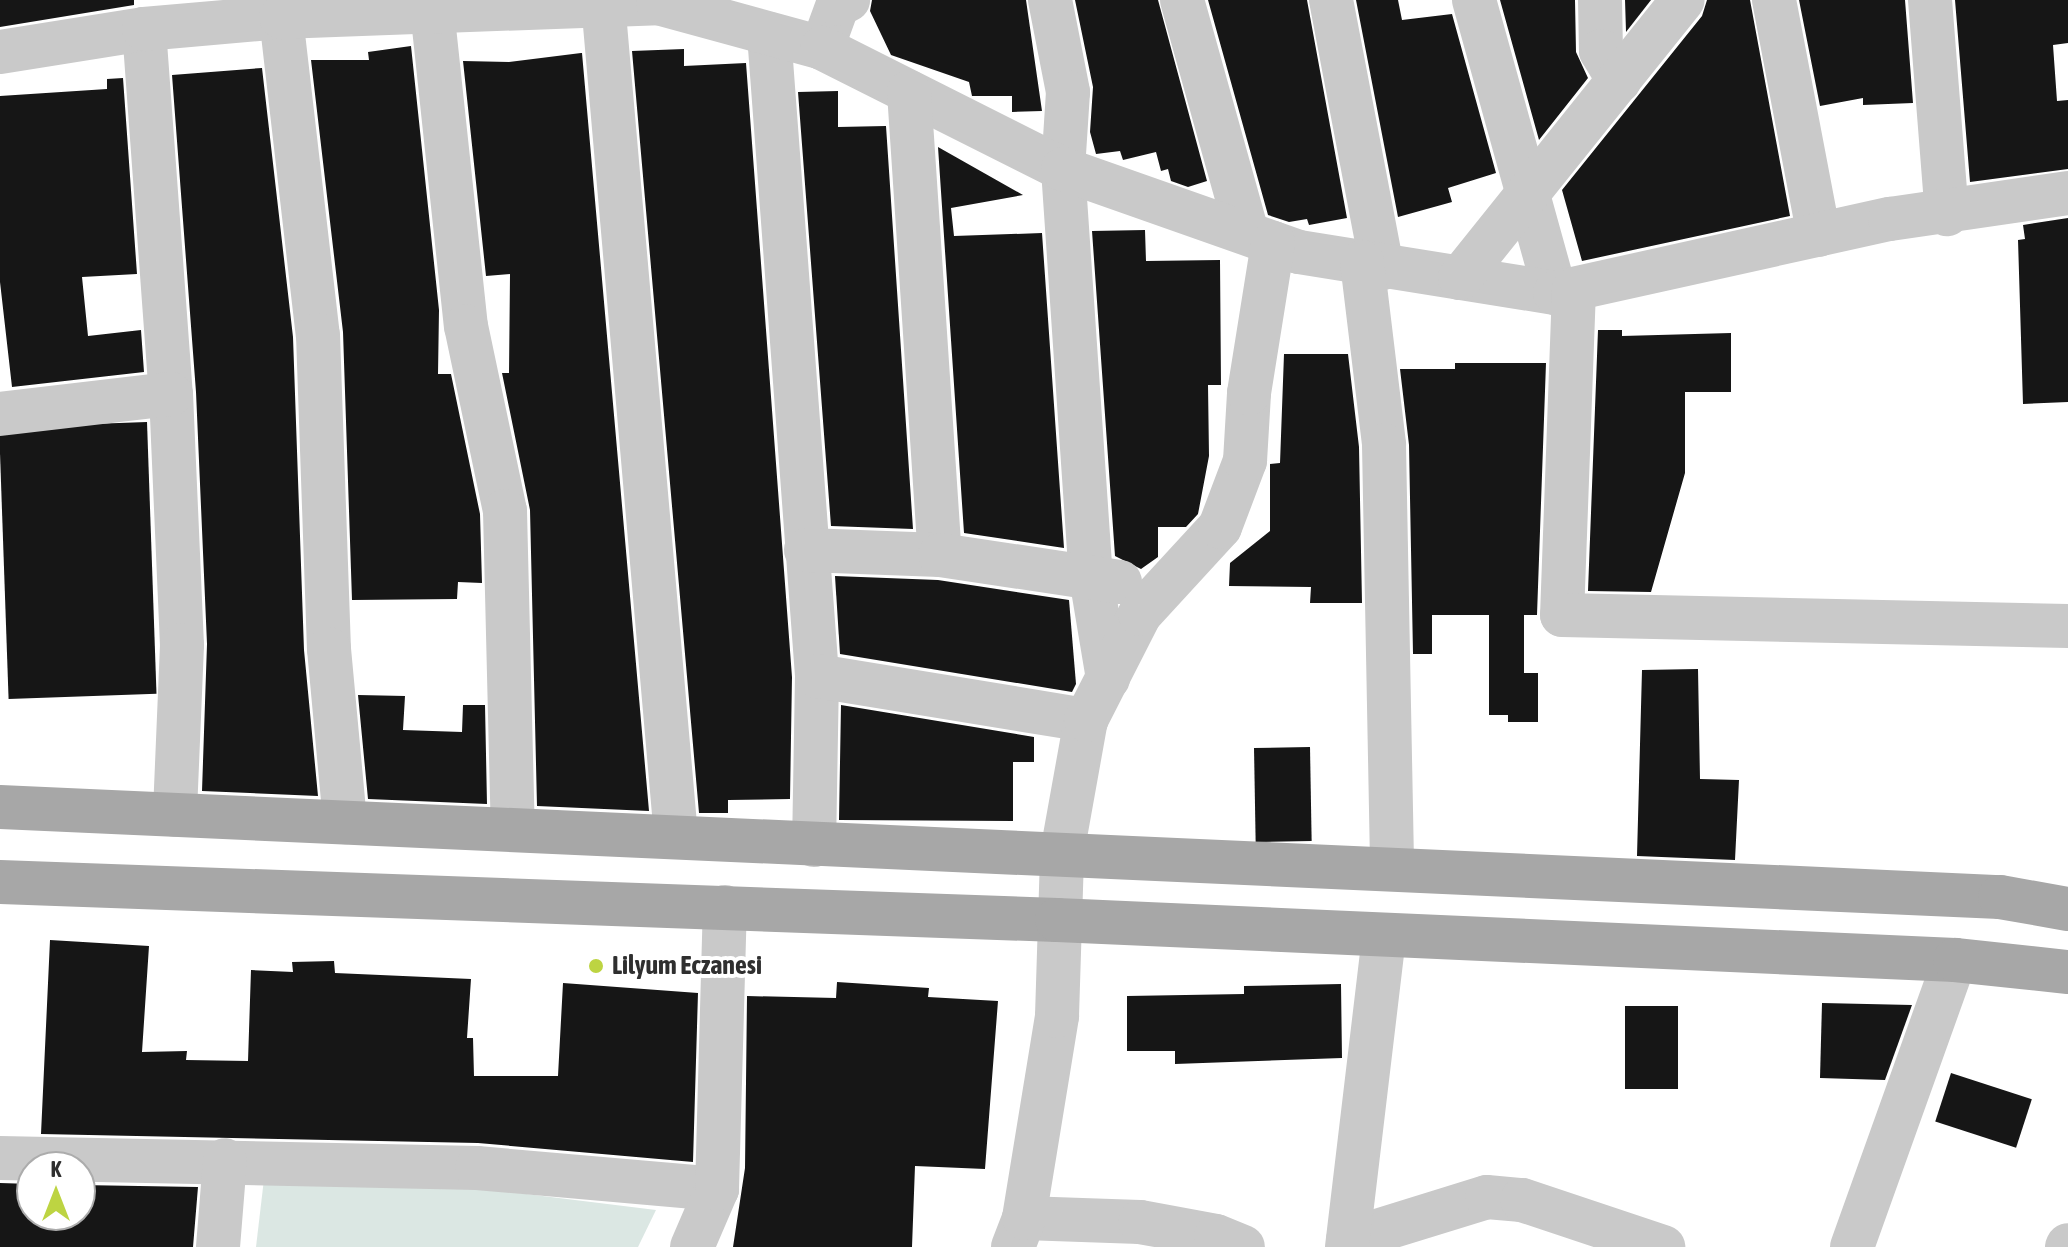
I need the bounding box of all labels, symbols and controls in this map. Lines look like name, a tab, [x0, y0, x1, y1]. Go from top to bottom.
place label: Lilyum Eczanesi	[612, 950, 762, 982]
marker: Lilyum Eczanesi	[587, 957, 605, 975]
north arrow	[16, 1151, 96, 1231]
text: K	[51, 1156, 61, 1182]

